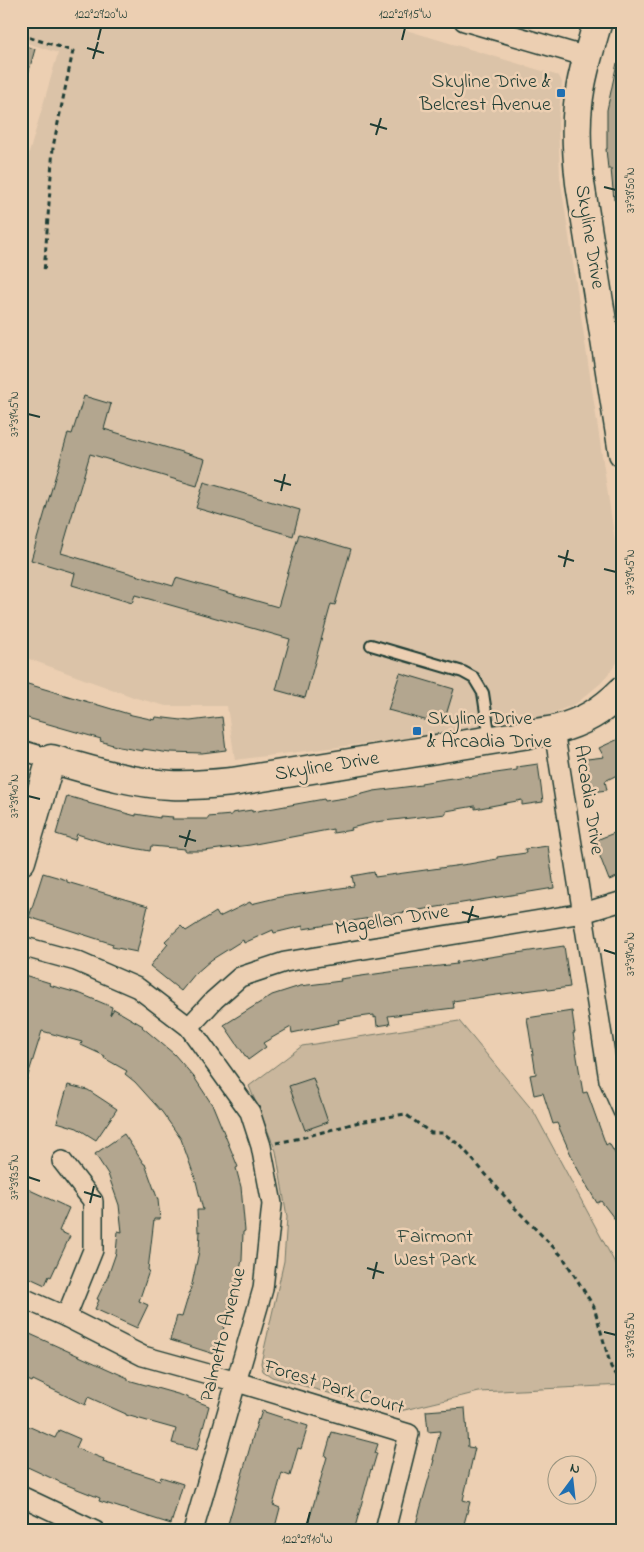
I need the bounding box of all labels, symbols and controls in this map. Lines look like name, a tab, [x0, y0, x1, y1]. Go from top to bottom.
text: 122°29'20"W	[74, 6, 128, 24]
text: 122°29'15"W	[379, 6, 431, 24]
place label: Skyline Drive & Belcrest Avenue	[418, 68, 551, 120]
marker: Skyline Drive & Belcrest Avenue	[555, 87, 567, 99]
text: 37°39'50"N	[622, 167, 640, 213]
street label: Skyline Drive	[566, 183, 612, 291]
text: 37°39'45"N	[6, 391, 24, 437]
text: 37°39'45"N	[622, 549, 640, 595]
place label: Skyline Drive & Arcadia Drive	[427, 705, 552, 757]
marker: Skyline Drive & Arcadia Drive	[411, 725, 423, 737]
street label: Arcadia Drive	[565, 743, 611, 857]
street label: Skyline Drive	[273, 744, 381, 790]
text: 37°39'40"N	[6, 774, 24, 818]
street label: Magellan Drive	[333, 898, 451, 945]
text: 37°39'40"N	[622, 932, 640, 976]
text: 37°39'35"N	[6, 1154, 24, 1200]
park label: Fairmont West Park	[394, 1223, 476, 1275]
street label: Palmetto Avenue	[193, 1265, 255, 1405]
text: 37°39'35"N	[622, 1312, 640, 1358]
street label: Forest Park Court	[259, 1353, 408, 1423]
north arrow	[546, 1454, 596, 1504]
text: N	[568, 1458, 582, 1480]
text: 122°29'10"W	[282, 1531, 332, 1549]

